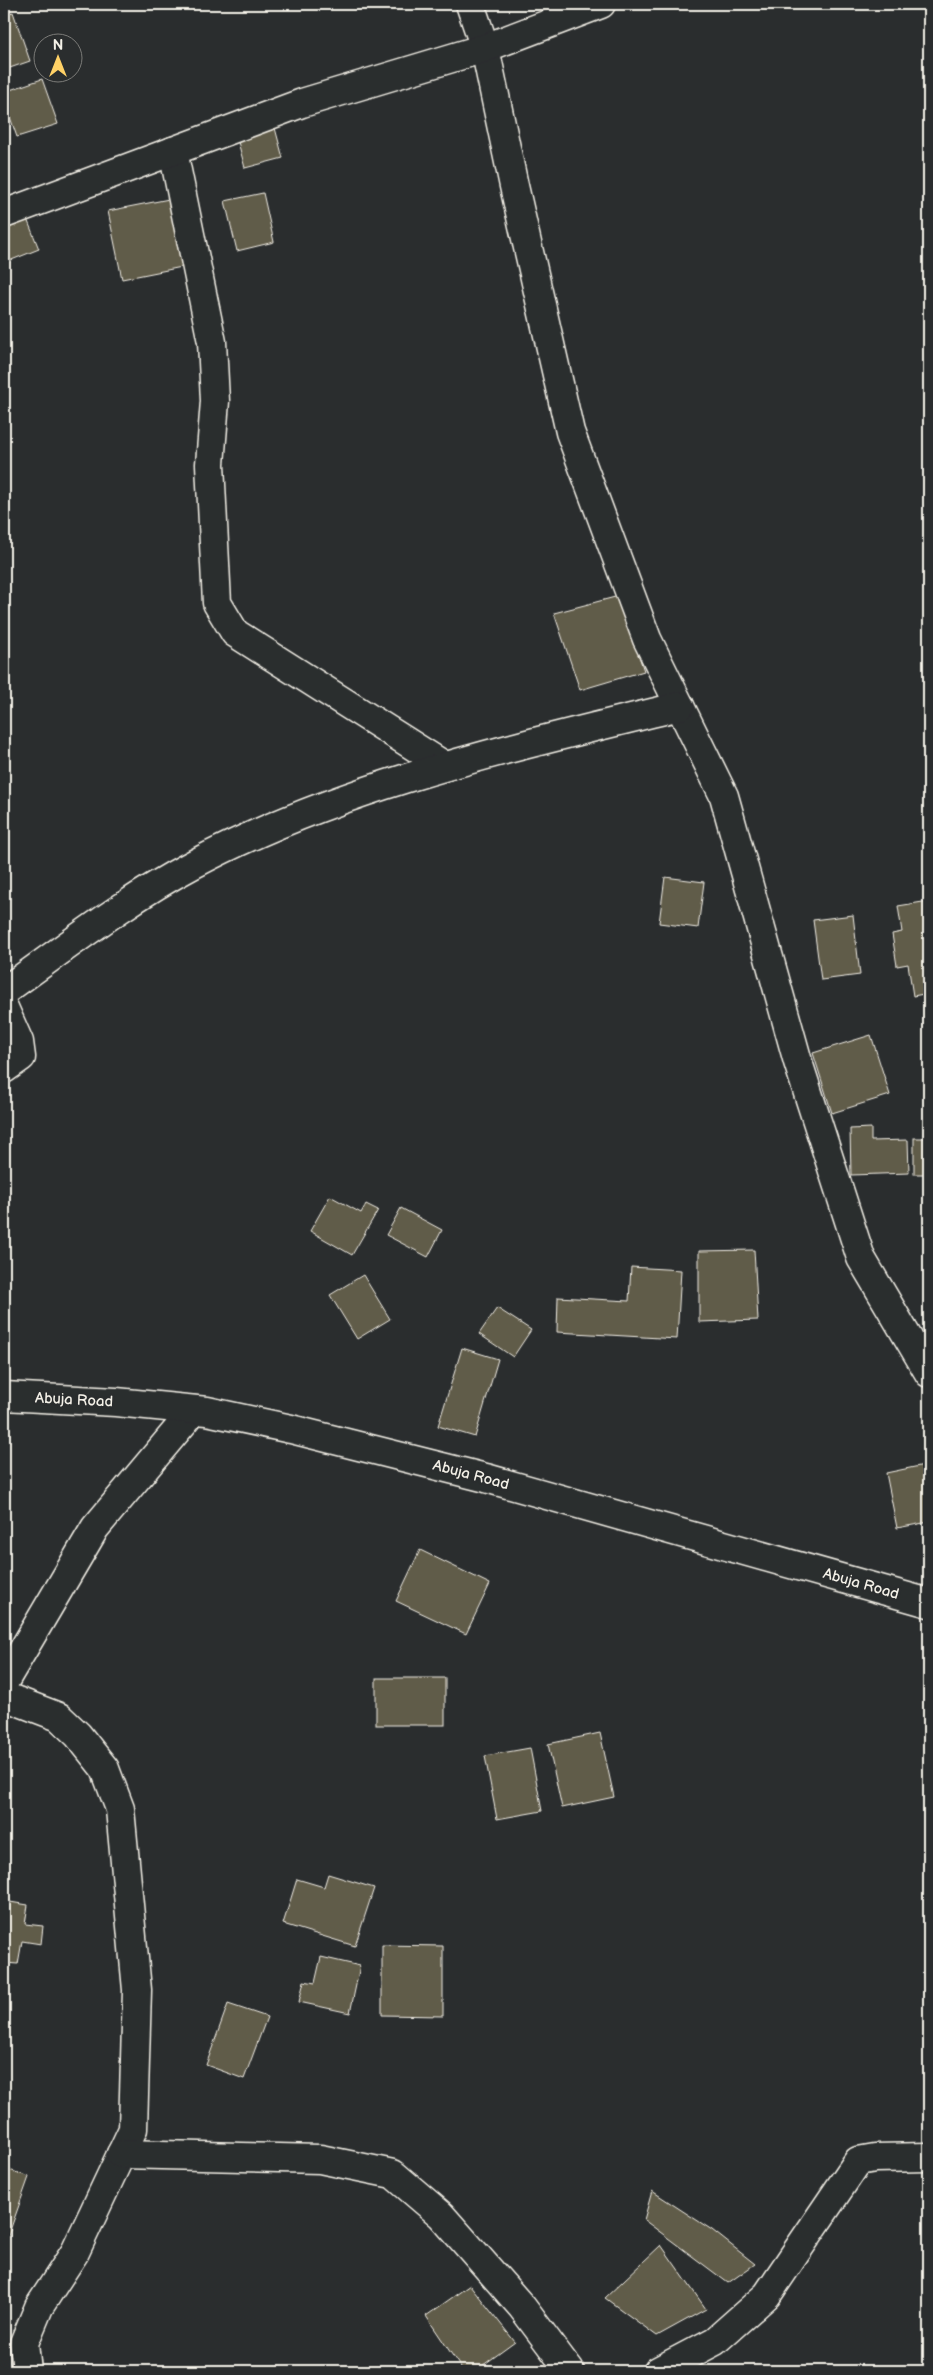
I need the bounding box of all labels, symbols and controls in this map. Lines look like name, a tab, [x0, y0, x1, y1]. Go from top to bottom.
north arrow	[32, 32, 82, 82]
text: N	[53, 37, 63, 54]
street label: Abuja Road	[34, 1388, 114, 1412]
street label: Abuja Road	[431, 1456, 511, 1494]
street label: Abuja Road	[821, 1564, 901, 1604]

